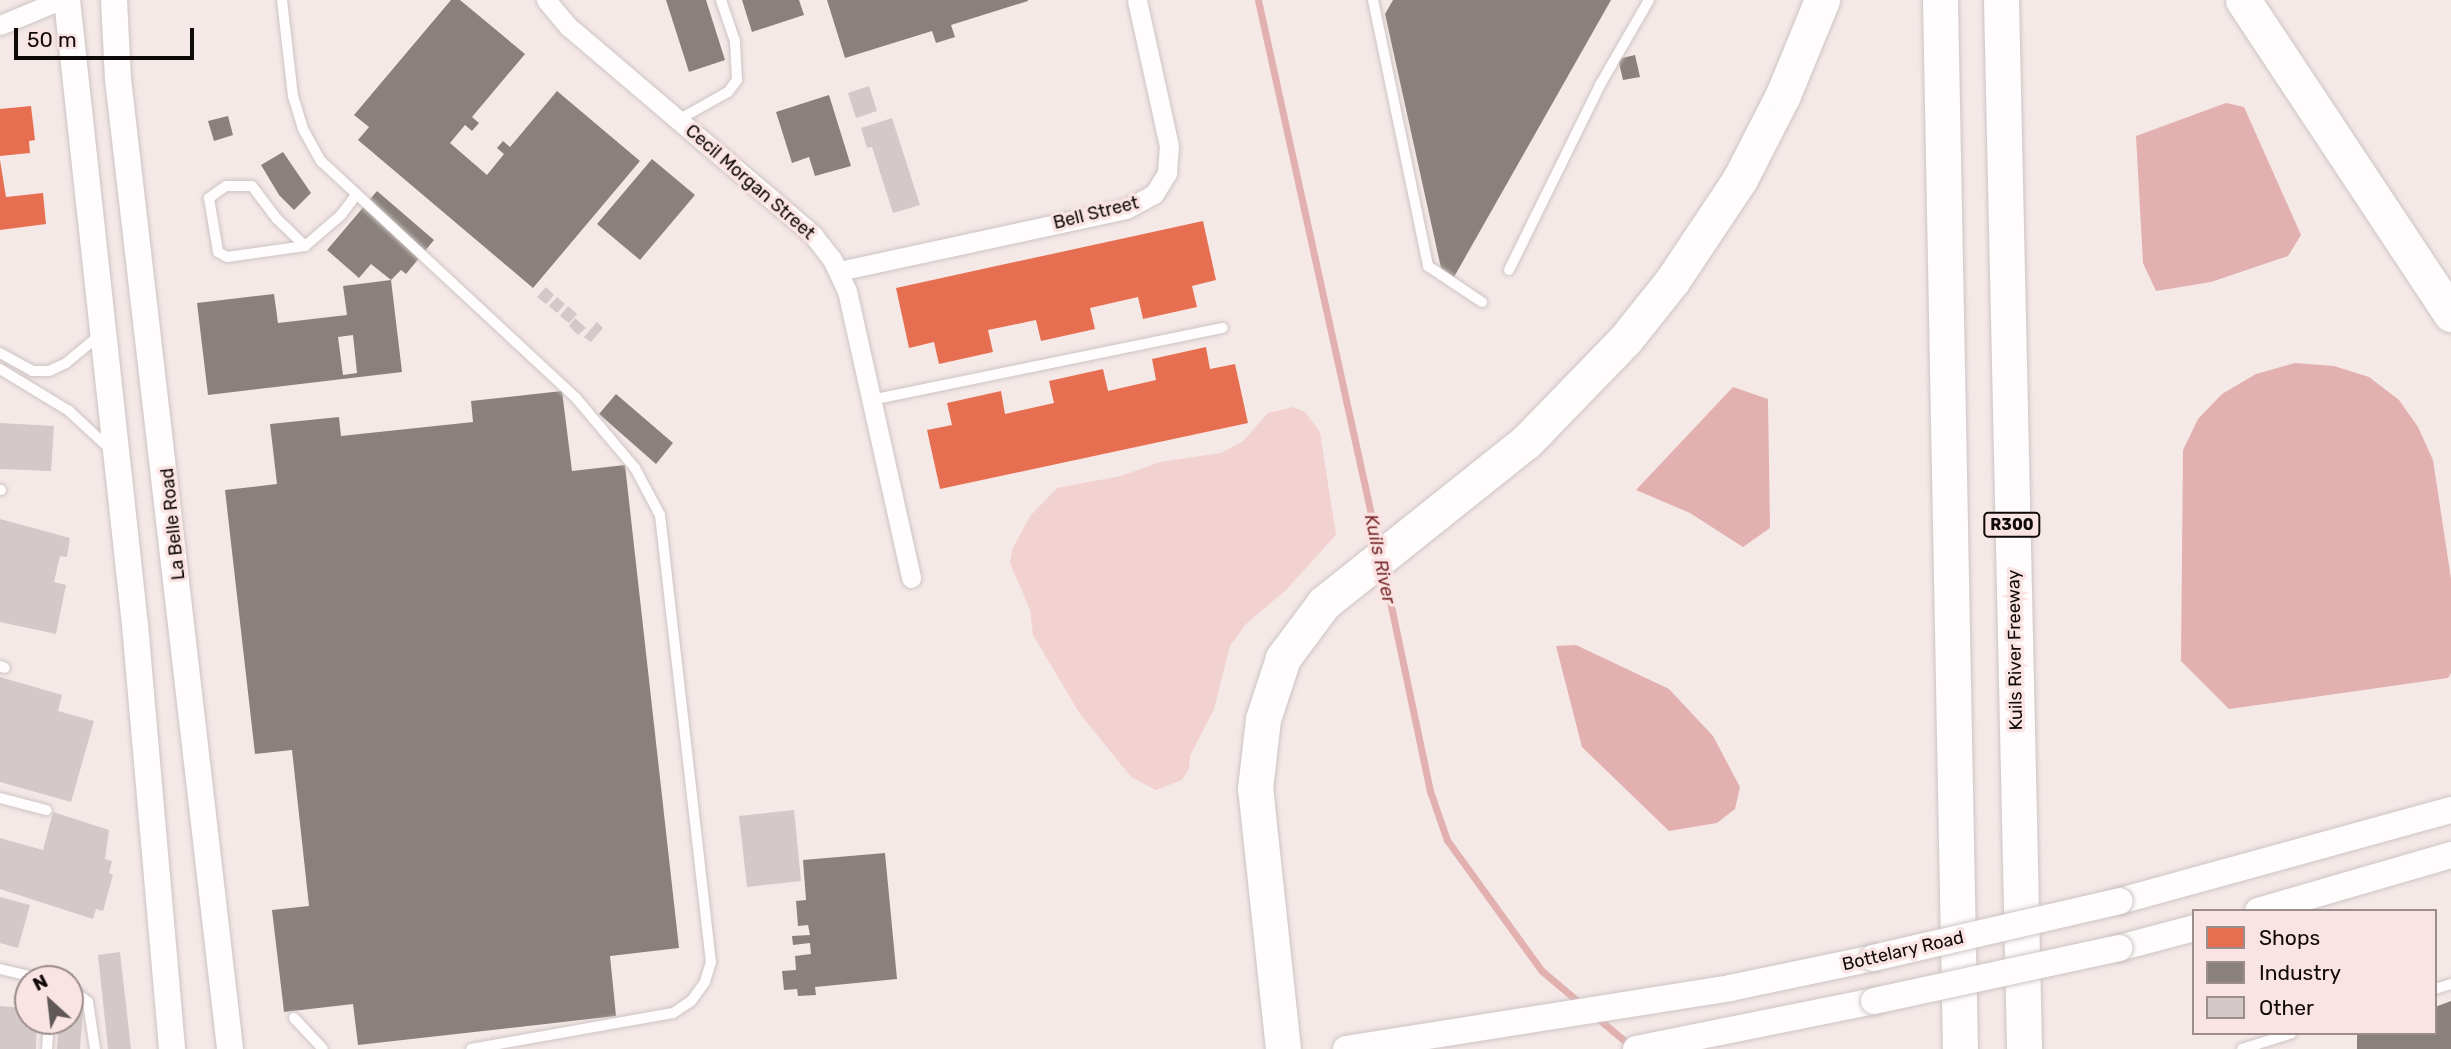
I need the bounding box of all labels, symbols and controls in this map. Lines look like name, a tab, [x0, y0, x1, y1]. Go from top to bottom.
scale bar	[18, 14, 198, 58]
text: 50 m	[27, 27, 77, 52]
street label: Cecil Morgan Street	[681, 120, 819, 244]
street label: Bell Street	[1051, 192, 1141, 234]
street label: La Belle Road	[156, 467, 190, 581]
water label: Kuils River	[1359, 512, 1401, 606]
road number: R300	[1982, 512, 2042, 538]
street label: Kuils River Freeway	[2003, 569, 2027, 731]
legend	[2192, 909, 2437, 1035]
text: Shops	[2259, 925, 2320, 950]
street label: Bottelary Road	[1840, 926, 1966, 976]
text: Industry	[2259, 960, 2341, 985]
north arrow	[14, 965, 84, 1035]
text: N	[29, 969, 51, 996]
text: Other	[2259, 995, 2314, 1020]

